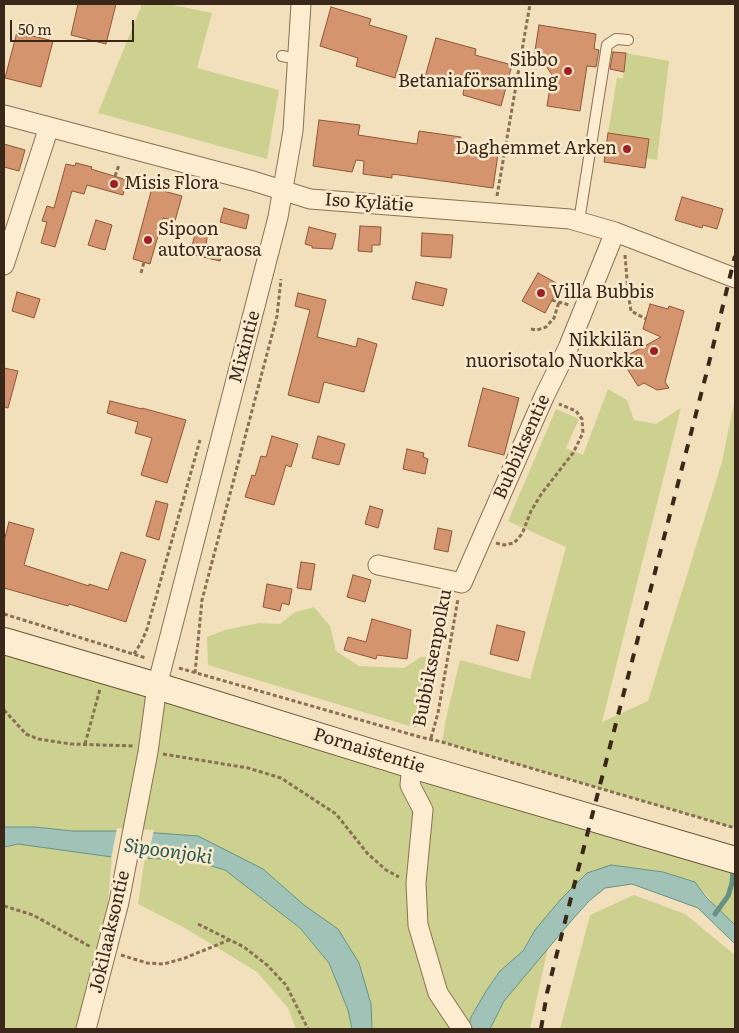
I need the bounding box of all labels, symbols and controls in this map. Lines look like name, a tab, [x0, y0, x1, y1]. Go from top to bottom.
scale bar	[12, 10, 136, 42]
text: 50 m	[18, 17, 52, 40]
place label: Sibbo Betaniaförsamling	[398, 50, 558, 92]
marker: Sibbo Betaniaförsamling	[562, 65, 574, 77]
place label: Daghemmet Arken	[455, 138, 617, 160]
marker: Daghemmet Arken	[621, 143, 633, 155]
place label: Misis Flora	[124, 173, 219, 195]
marker: Misis Flora	[108, 178, 120, 190]
street label: Iso Kylätie	[324, 189, 414, 217]
place label: Sipoon autovaraosa	[158, 219, 262, 262]
marker: Sipoon autovaraosa	[142, 234, 154, 246]
place label: Villa Bubbis	[551, 282, 654, 304]
marker: Villa Bubbis	[535, 287, 547, 299]
street label: Mixintie	[225, 308, 265, 386]
place label: Nikkilän nuorisotalo Nuorkka	[465, 330, 644, 372]
marker: Nikkilän nuorisotalo Nuorkka	[648, 345, 660, 357]
street label: Bubbiksentie	[489, 391, 555, 503]
street label: Bubbiksenpolku	[409, 587, 457, 729]
street label: Pornaistentie	[311, 724, 427, 778]
water label: Sipoonjoki	[122, 835, 214, 869]
street label: Jokilaaksontie	[85, 868, 135, 996]

